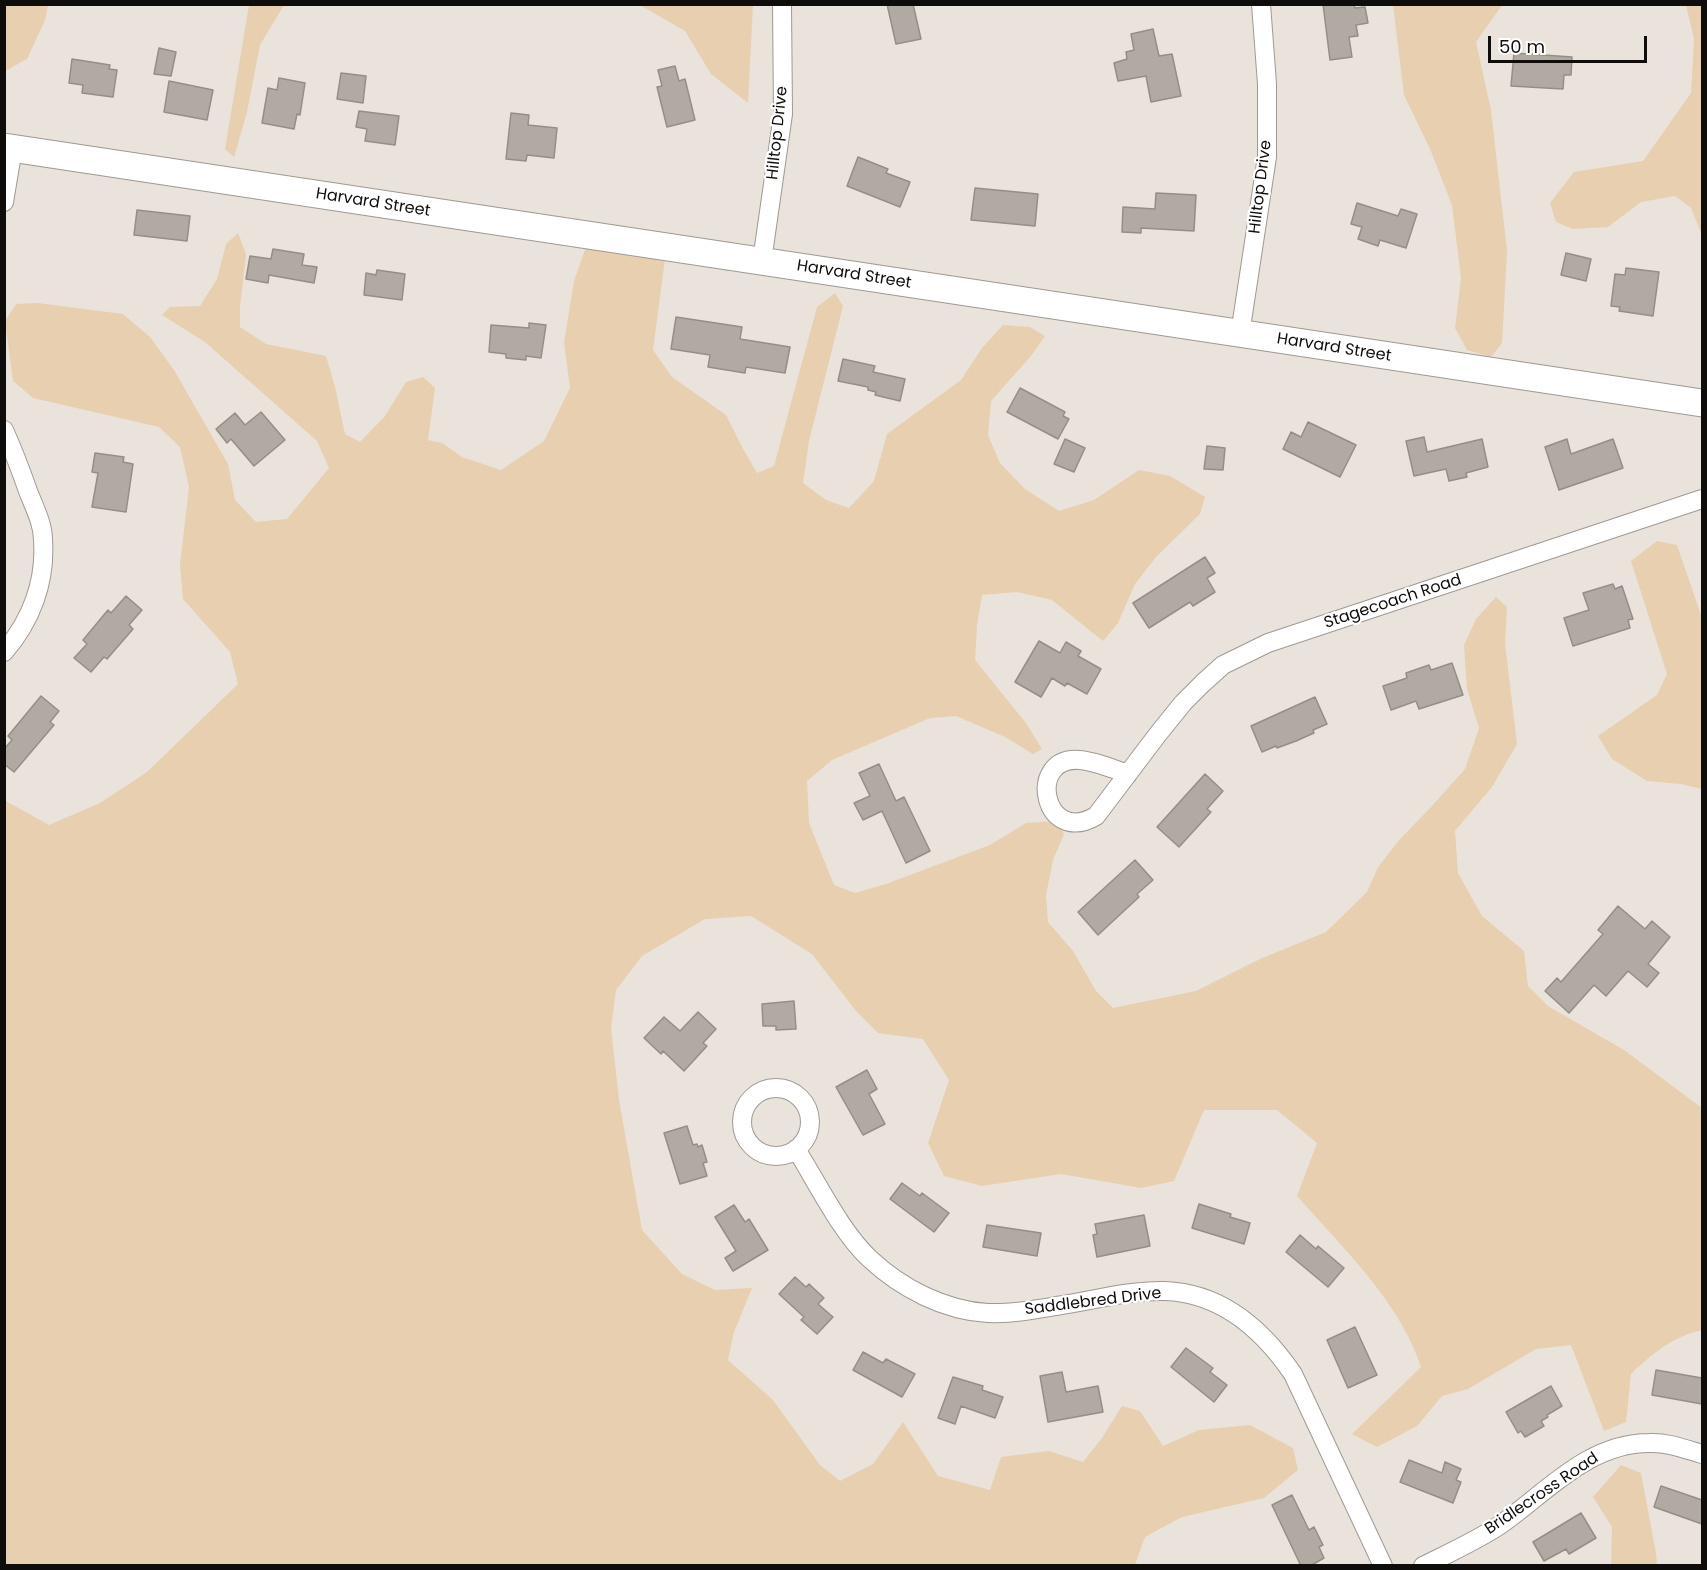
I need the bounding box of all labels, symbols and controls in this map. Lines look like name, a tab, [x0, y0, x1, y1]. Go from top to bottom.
scale bar	[1491, 24, 1650, 62]
text: 50 m	[1499, 34, 1545, 59]
street label: Hilltop Drive	[764, 85, 792, 181]
street label: Hilltop Drive	[1246, 139, 1276, 235]
street label: Harvard Street	[314, 184, 432, 222]
street label: Harvard Street	[795, 256, 913, 294]
street label: Harvard Street	[1275, 329, 1393, 367]
street label: Stagecoach Road	[1322, 571, 1464, 633]
street label: Saddlebred Drive	[1024, 1284, 1162, 1320]
street label: Bridlecross Road	[1482, 1449, 1602, 1539]

